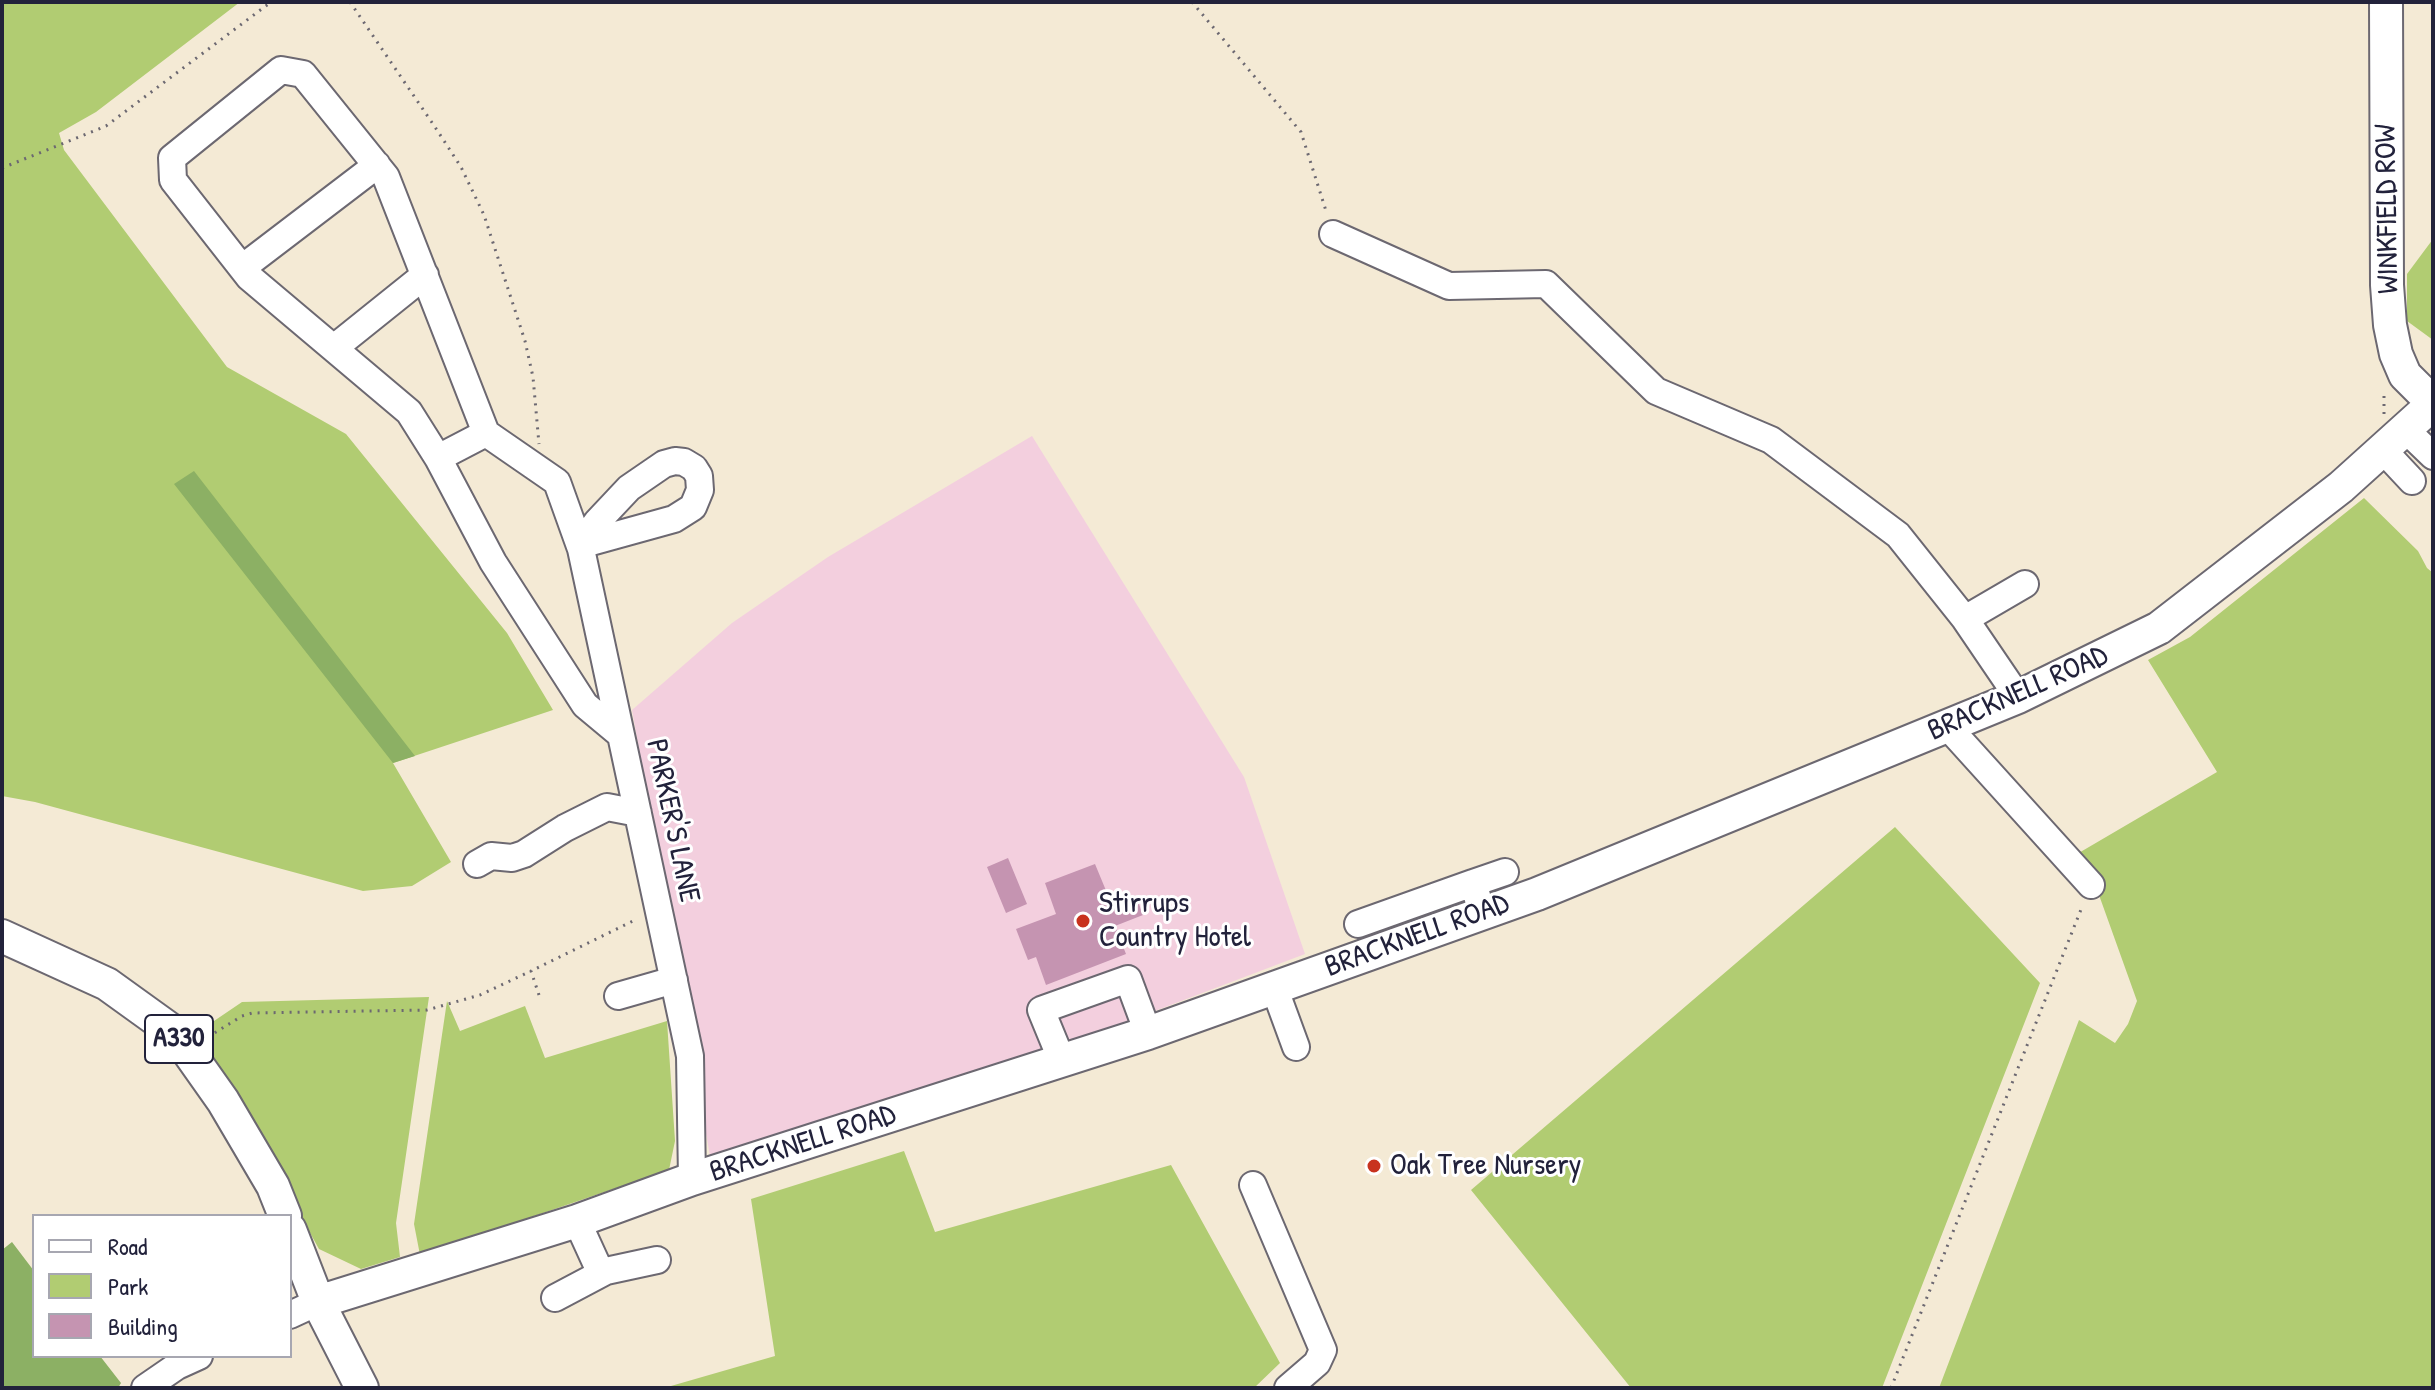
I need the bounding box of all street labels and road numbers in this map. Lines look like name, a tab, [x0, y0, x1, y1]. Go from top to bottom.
street label: WINKFIELD ROW	[2369, 124, 2407, 294]
street label: BRACKNELL ROAD	[1922, 638, 2114, 750]
street label: PARKER'S LANE	[637, 736, 707, 906]
street label: BRACKNELL ROAD	[1320, 886, 1514, 986]
road number: A330	[145, 1015, 213, 1063]
street label: BRACKNELL ROAD	[706, 1097, 900, 1191]

